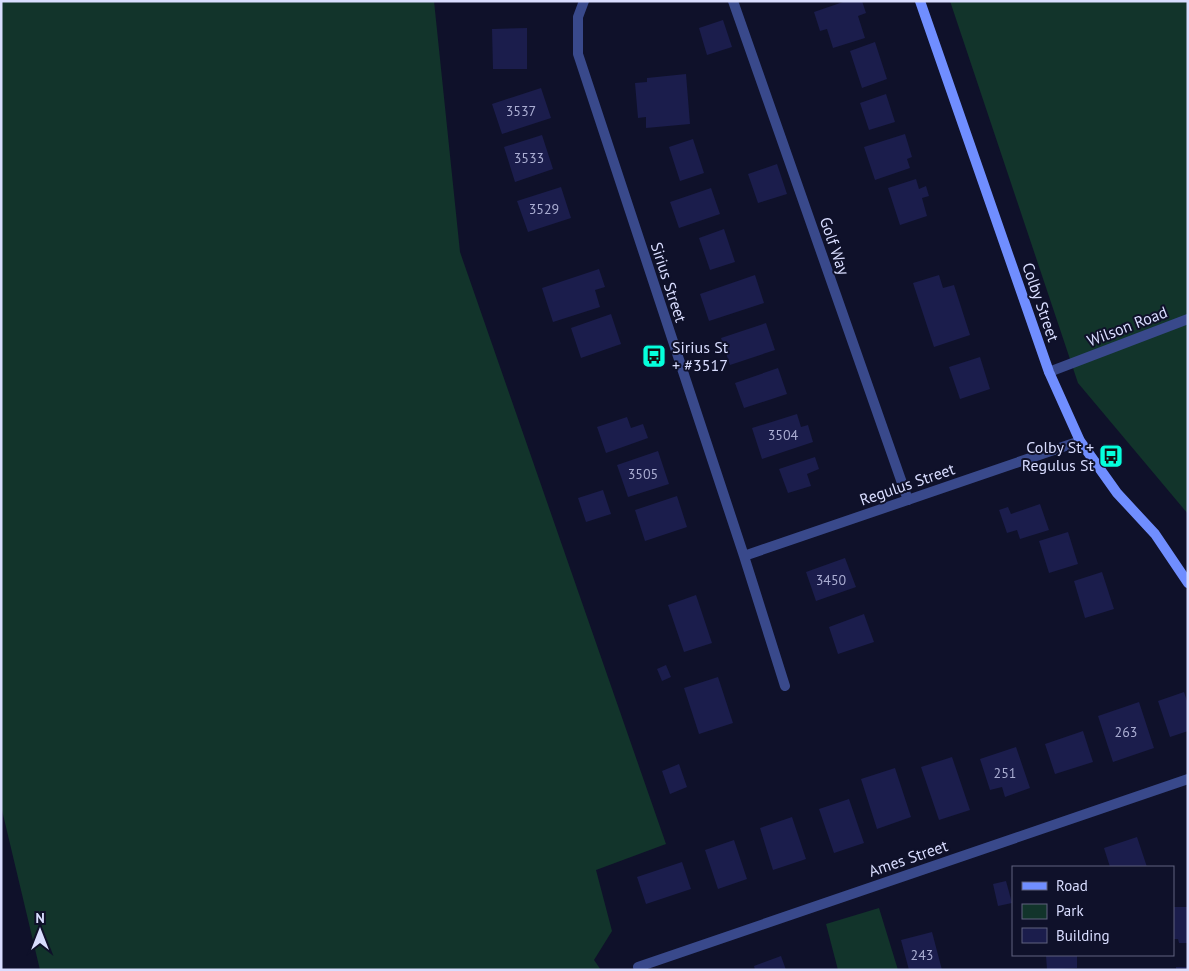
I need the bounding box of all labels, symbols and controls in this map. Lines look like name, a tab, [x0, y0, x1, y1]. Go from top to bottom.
house number: 3537	[506, 102, 536, 120]
house number: 3533	[514, 149, 544, 167]
house number: 3529	[529, 200, 559, 218]
street label: Golf Way	[816, 214, 854, 278]
street label: Sirius Street	[647, 239, 692, 325]
street label: Colby Street	[1018, 260, 1064, 345]
street label: Wilson Road	[1084, 302, 1170, 350]
place label: Sirius St + #3517	[672, 337, 729, 375]
bus stop icon: Sirius St + #3517	[641, 343, 667, 369]
house number: 3504	[768, 426, 799, 444]
place label: Colby St + Regulus St	[1022, 437, 1095, 475]
bus stop icon: Colby St + Regulus St	[1098, 443, 1124, 469]
street label: Regulus Street	[857, 458, 958, 510]
house number: 3505	[628, 465, 658, 483]
house number: 3450	[816, 571, 847, 589]
house number: 263	[1115, 723, 1137, 741]
house number: 251	[994, 764, 1016, 782]
street label: Ames Street	[866, 835, 951, 881]
legend	[1012, 866, 1174, 956]
text: Road	[1056, 876, 1088, 895]
text: Park	[1056, 901, 1084, 920]
north arrow	[15, 906, 65, 956]
text: N	[35, 909, 45, 927]
text: Building	[1056, 926, 1110, 945]
house number: 243	[911, 946, 933, 964]

